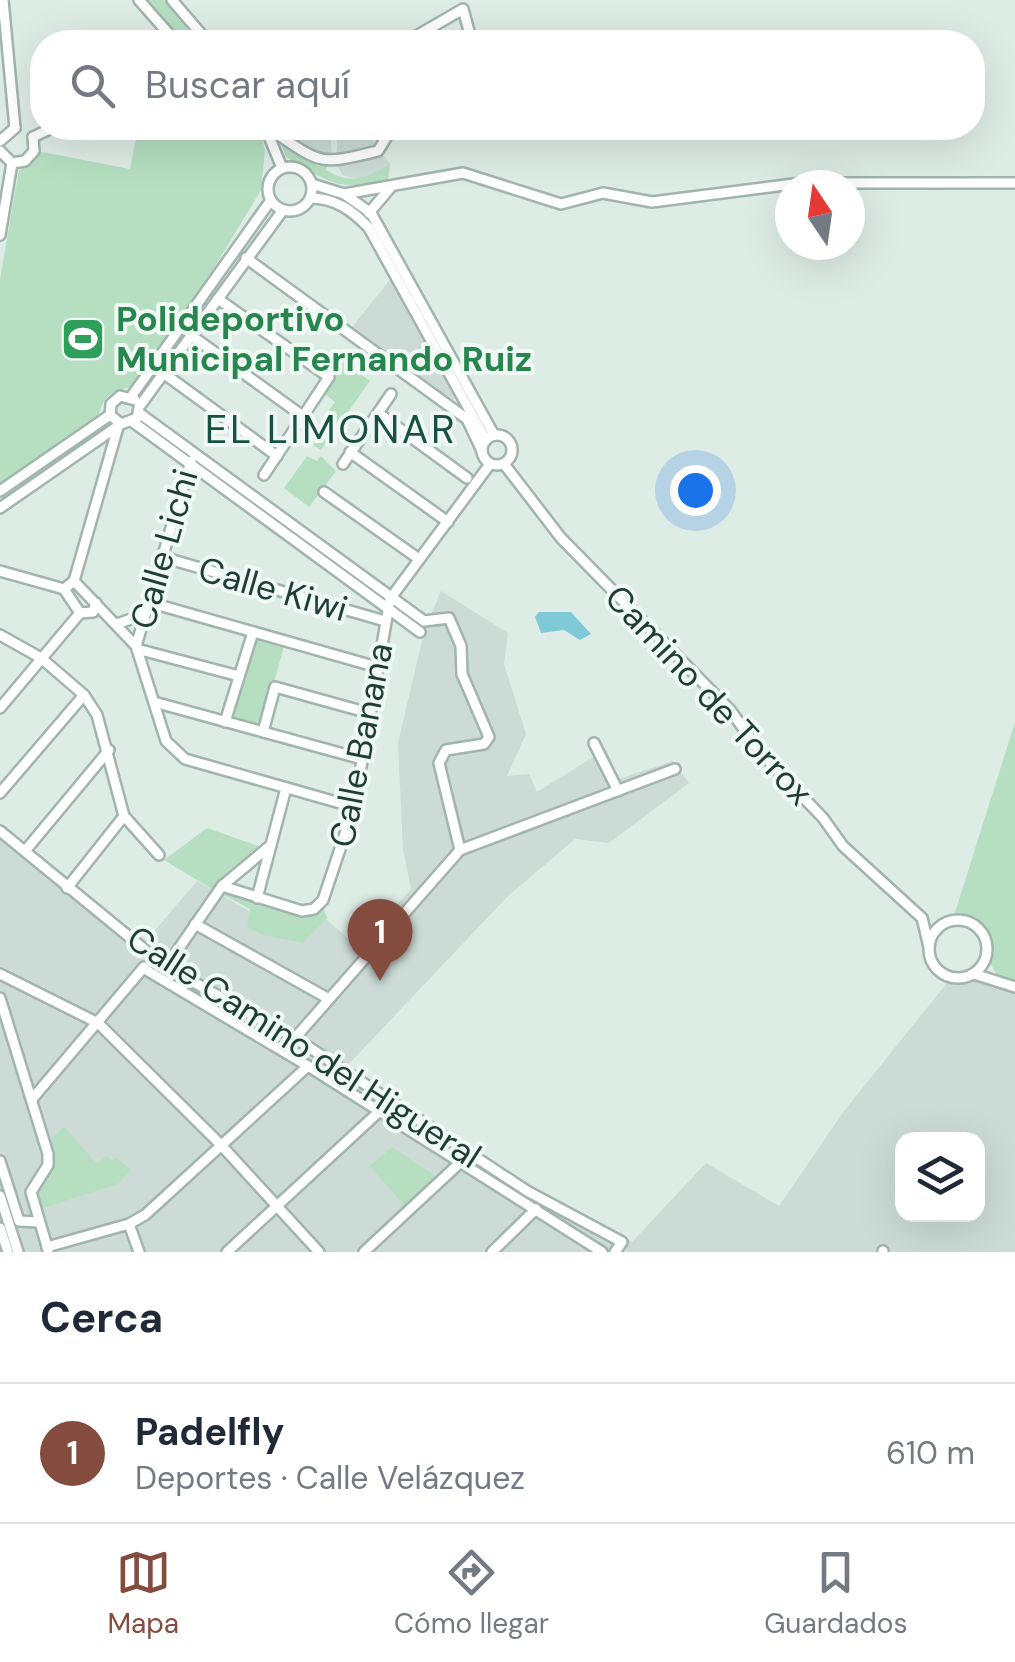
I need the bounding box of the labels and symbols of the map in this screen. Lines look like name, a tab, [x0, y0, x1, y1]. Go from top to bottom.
north arrow	[775, 170, 865, 260]
place label: Polideportivo Municipal Fernando Ruiz	[116, 296, 532, 382]
sports icon: Polideportivo Municipal Fernando Ruiz	[60, 316, 106, 362]
district label: EL LIMONAR	[205, 403, 457, 455]
street label: Calle Lichi	[119, 464, 209, 634]
your location	[670, 465, 721, 516]
street label: Calle Kiwi	[193, 546, 353, 632]
street label: Camino de Torrox	[595, 575, 823, 815]
street label: Calle Banana	[319, 639, 403, 851]
pin: 1	[348, 898, 412, 981]
street label: Calle Camino del Higueral	[118, 915, 490, 1179]

